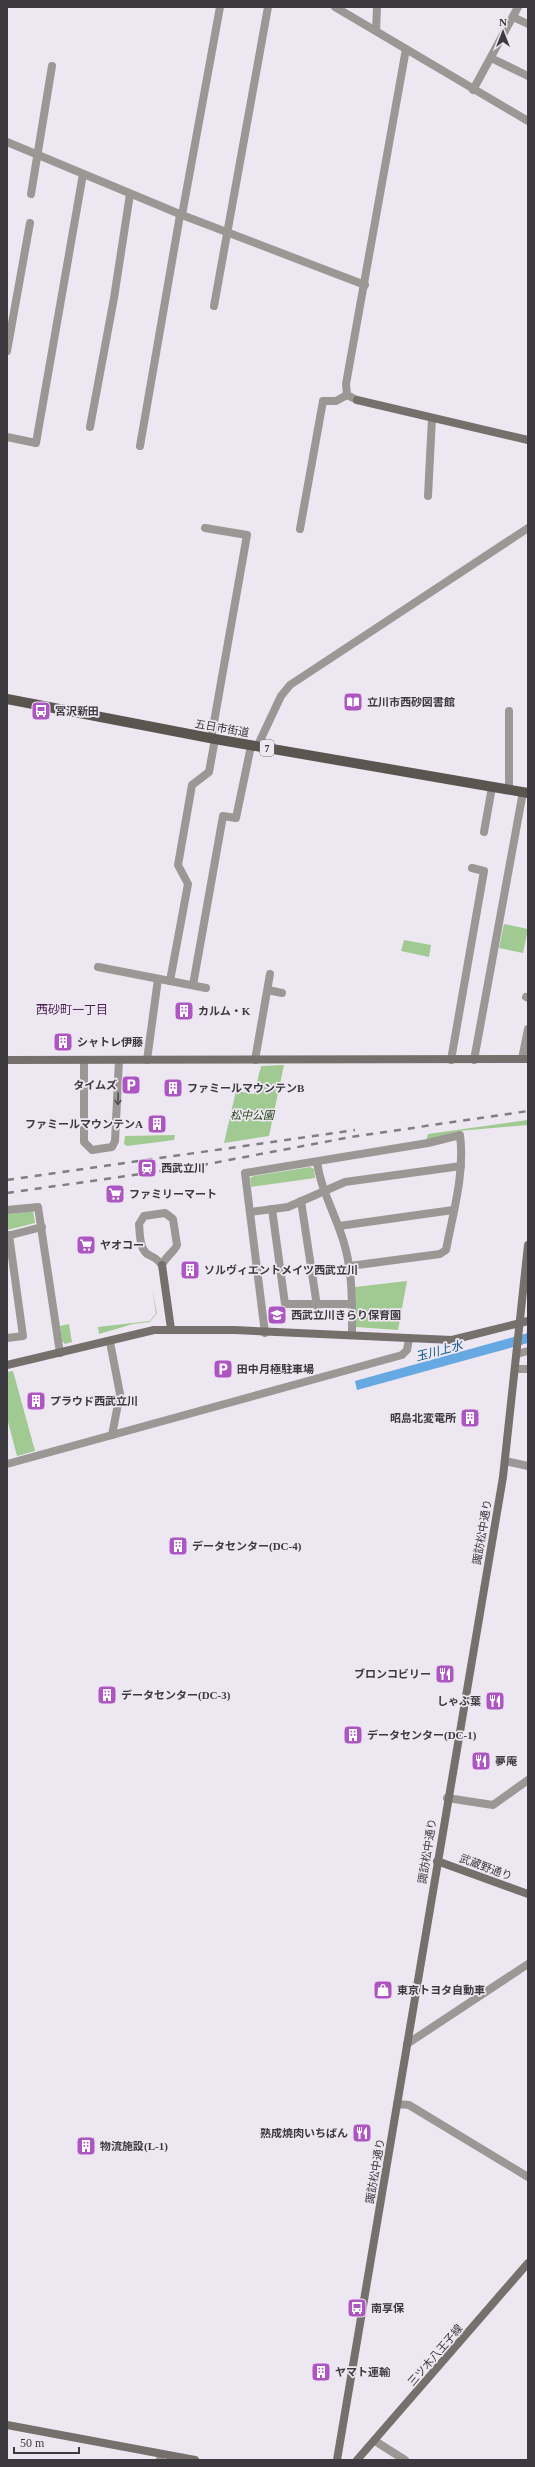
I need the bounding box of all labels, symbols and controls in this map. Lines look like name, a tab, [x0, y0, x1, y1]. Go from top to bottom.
north arrow	[483, 12, 523, 52]
text: N	[499, 16, 507, 28]
library icon: 立川市西砂図書館	[342, 691, 364, 713]
place label: 立川市西砂図書館	[367, 696, 455, 708]
bus stop icon: 宮沢新田	[30, 700, 52, 722]
place label: 宮沢新田	[55, 705, 99, 717]
street label: 五日市街道	[194, 717, 250, 739]
road number: 7	[260, 740, 274, 756]
building icon: カルム・K	[173, 1000, 195, 1022]
district label: 西砂町一丁目	[36, 1003, 108, 1017]
place label: カルム・K	[198, 1005, 251, 1017]
building icon: シャトレ伊藤	[52, 1031, 74, 1053]
place label: シャトレ伊藤	[77, 1036, 143, 1048]
parking icon: タイムズ	[120, 1074, 142, 1096]
building icon: ファミールマウンテンB	[162, 1077, 184, 1099]
place label: タイムズ	[73, 1079, 117, 1091]
place label: ファミールマウンテンB	[187, 1082, 305, 1094]
one-way arrow	[114, 1092, 121, 1105]
park label: 松中公園	[230, 1109, 276, 1121]
building icon: ファミールマウンテンA	[146, 1113, 168, 1135]
place label: ファミールマウンテンA	[25, 1118, 143, 1130]
station icon: 西武立川	[136, 1157, 158, 1179]
place label: 西武立川	[161, 1162, 205, 1174]
supermarket icon: ファミリーマート	[104, 1183, 126, 1205]
place label: ファミリーマート	[129, 1188, 217, 1200]
supermarket icon: ヤオコー	[75, 1234, 97, 1256]
place label: ヤオコー	[100, 1239, 144, 1251]
building icon: ソルヴィエントメイツ西武立川	[179, 1259, 201, 1281]
place label: ソルヴィエントメイツ西武立川	[204, 1264, 358, 1276]
school or university icon: 西武立川きらり保育園	[266, 1304, 288, 1326]
place label: 西武立川きらり保育園	[291, 1309, 401, 1321]
water label: 玉川上水	[414, 1338, 466, 1364]
parking icon: 田中月極駐車場	[212, 1358, 234, 1380]
place label: 田中月極駐車場	[237, 1363, 314, 1375]
building icon: プラウド西武立川	[25, 1390, 47, 1412]
place label: プラウド西武立川	[50, 1395, 138, 1407]
building icon: 昭島北変電所	[459, 1407, 481, 1429]
place label: 昭島北変電所	[390, 1412, 456, 1424]
street label: 諏訪松中通り	[470, 1498, 494, 1566]
building icon: データセンター(DC-4)	[167, 1535, 189, 1557]
place label: データセンター(DC-4)	[192, 1540, 302, 1553]
restaurant icon: ブロンコビリー	[434, 1663, 456, 1685]
place label: ブロンコビリー	[354, 1668, 431, 1680]
building icon: データセンター(DC-3)	[96, 1684, 118, 1706]
place label: データセンター(DC-3)	[121, 1689, 231, 1702]
restaurant icon: しゃぶ葉	[484, 1690, 506, 1712]
place label: しゃぶ葉	[437, 1695, 481, 1707]
building icon: データセンター(DC-1)	[342, 1724, 364, 1746]
place label: データセンター(DC-1)	[367, 1729, 477, 1742]
restaurant icon: 夢庵	[470, 1750, 492, 1772]
place label: 夢庵	[495, 1755, 518, 1767]
street label: 諏訪松中通り	[416, 1817, 438, 1885]
street label: 武蔵野通り	[458, 1852, 514, 1882]
shop icon: 東京トヨタ自動車	[372, 1979, 394, 2001]
place label: 東京トヨタ自動車	[397, 1984, 485, 1996]
restaurant icon: 熟成焼肉いちばん	[351, 2122, 373, 2144]
place label: 熟成焼肉いちばん	[260, 2127, 348, 2139]
building icon: 物流施設(L-1)	[75, 2135, 97, 2157]
street label: 諏訪松中通り	[363, 2137, 387, 2205]
place label: 物流施設(L-1)	[100, 2140, 168, 2153]
bus stop icon: 南享保	[346, 2297, 368, 2319]
place label: 南享保	[371, 2302, 405, 2314]
street label: 三ツ木八王子線	[405, 2322, 465, 2388]
building icon: ヤマト運輸	[310, 2361, 332, 2383]
place label: ヤマト運輸	[335, 2366, 391, 2378]
scale bar	[14, 2429, 79, 2455]
text: 50 m	[20, 2436, 45, 2450]

